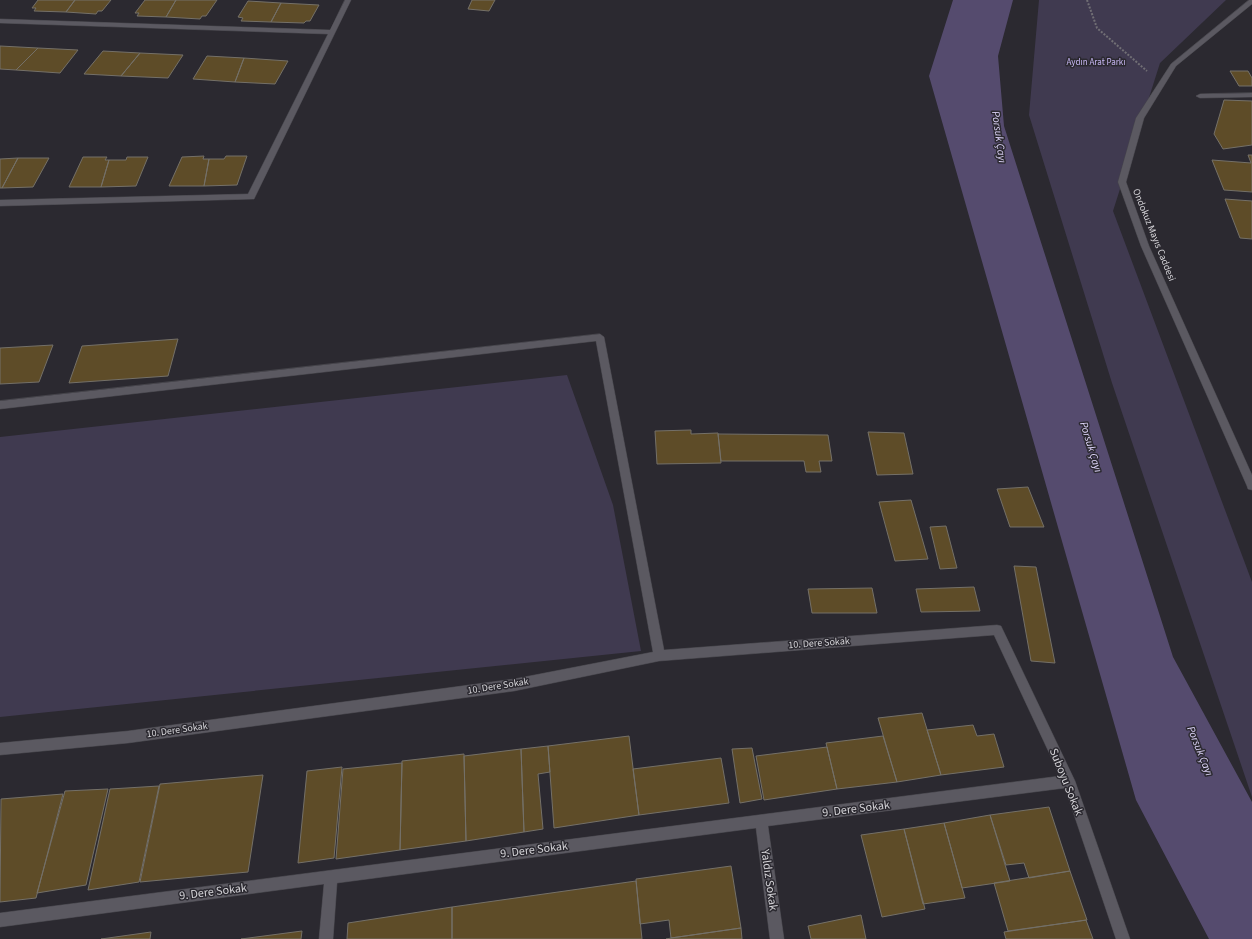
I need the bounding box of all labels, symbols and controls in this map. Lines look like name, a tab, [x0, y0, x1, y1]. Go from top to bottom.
park label: Aydın Arat Parkı	[1066, 56, 1126, 69]
water label: Porsuk Çayı	[988, 110, 1010, 164]
street label: Ondokuz Mayıs Caddesi	[1129, 187, 1179, 283]
water label: Porsuk Çayı	[1076, 420, 1106, 475]
street label: 10. Dere Sokak	[788, 634, 850, 652]
street label: 10. Dere Sokak	[467, 674, 529, 698]
street label: 10. Dere Sokak	[146, 719, 208, 741]
water label: Porsuk Çayı	[1183, 724, 1217, 778]
street label: Suboyu Sokak	[1045, 746, 1087, 818]
street label: 9. Dere Sokak	[821, 796, 891, 822]
street label: 9. Dere Sokak	[499, 837, 569, 863]
street label: Yaldız Sokak	[756, 847, 782, 912]
street label: 9. Dere Sokak	[178, 879, 248, 905]

